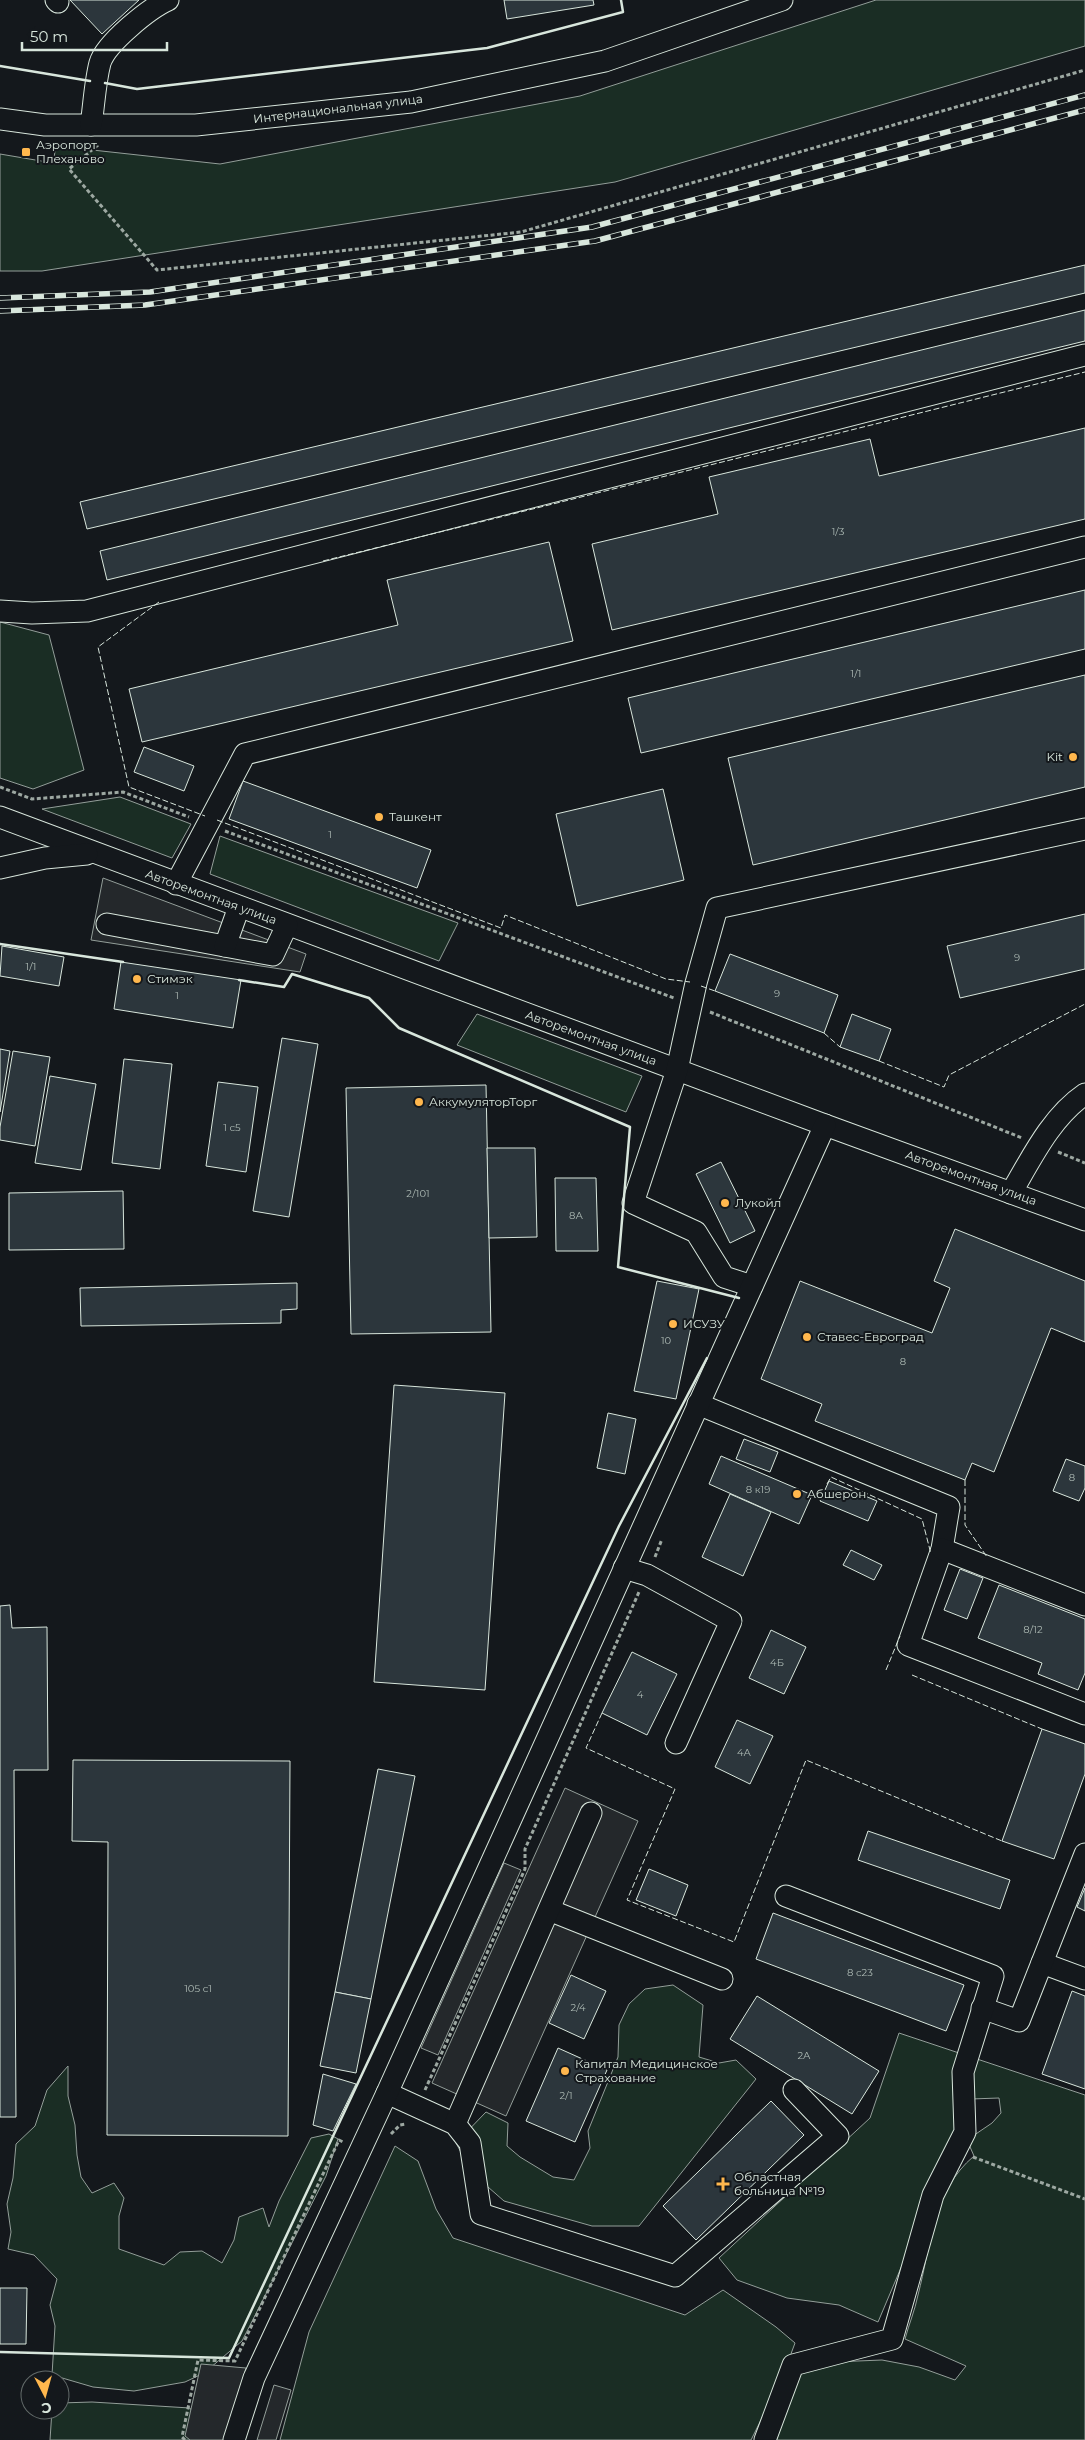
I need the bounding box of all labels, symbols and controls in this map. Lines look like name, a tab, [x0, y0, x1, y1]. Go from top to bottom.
scale bar	[22, 20, 168, 52]
text: 50 m	[30, 27, 68, 46]
street label: Интернациональная улица	[252, 91, 424, 126]
place label: Аэропорт Плеханово	[36, 137, 105, 166]
marker: Аэропорт Плеханово	[20, 146, 32, 158]
house number: 1/3	[832, 525, 845, 538]
house number: 1/1	[851, 667, 861, 680]
place label: Kit	[1046, 749, 1063, 764]
marker: Kit	[1067, 751, 1079, 763]
place label: Ташкент	[389, 809, 442, 824]
marker: Ташкент	[373, 811, 385, 823]
house number: 1	[328, 828, 332, 841]
street label: Авторемонтная улица	[143, 866, 279, 927]
house number: 9	[1014, 951, 1020, 964]
house number: 1/1	[26, 960, 36, 973]
place label: Стимэк	[147, 971, 193, 986]
marker: Стимэк	[131, 973, 143, 985]
house number: 9	[774, 987, 780, 1000]
house number: 1	[175, 989, 179, 1002]
street label: Авторемонтная улица	[523, 1007, 659, 1068]
place label: АккумуляторТорг	[429, 1094, 538, 1109]
marker: АккумуляторТорг	[413, 1096, 425, 1108]
house number: 1 с5	[223, 1121, 241, 1134]
street label: Авторемонтная улица	[903, 1147, 1039, 1208]
house number: 2/101	[406, 1187, 430, 1200]
place label: Лукойл	[735, 1195, 781, 1210]
marker: Лукойл	[719, 1197, 731, 1209]
house number: 8А	[569, 1209, 583, 1222]
place label: ИСУЗУ	[683, 1316, 726, 1331]
marker: ИСУЗУ	[667, 1318, 679, 1330]
place label: Ставес-Евроград	[817, 1329, 924, 1344]
marker: Ставес-Евроград	[801, 1331, 813, 1343]
house number: 10	[661, 1334, 671, 1347]
house number: 8	[900, 1355, 906, 1368]
house number: 8	[1069, 1471, 1075, 1484]
house number: 8 к19	[746, 1483, 770, 1496]
place label: Абшерон	[807, 1486, 866, 1501]
marker: Абшерон	[791, 1488, 803, 1500]
house number: 8/12	[1023, 1623, 1043, 1636]
house number: 4Б	[770, 1656, 784, 1669]
house number: 4	[637, 1688, 644, 1701]
house number: 4А	[737, 1746, 752, 1759]
house number: 8 с23	[847, 1966, 873, 1979]
house number: 105 c1	[184, 1982, 212, 1995]
house number: 2/4	[570, 2001, 586, 2014]
house number: 2А	[797, 2049, 811, 2062]
place label: Капитал Медицинское Страхование	[575, 2056, 718, 2085]
marker: Капитал Медицинское Страхование	[559, 2065, 571, 2077]
house number: 2/1	[559, 2089, 573, 2102]
place label: Областная больница №19	[734, 2169, 825, 2198]
marker: Областная больница №19	[716, 2177, 730, 2191]
north arrow	[20, 2370, 70, 2420]
text: С	[40, 2398, 52, 2417]

